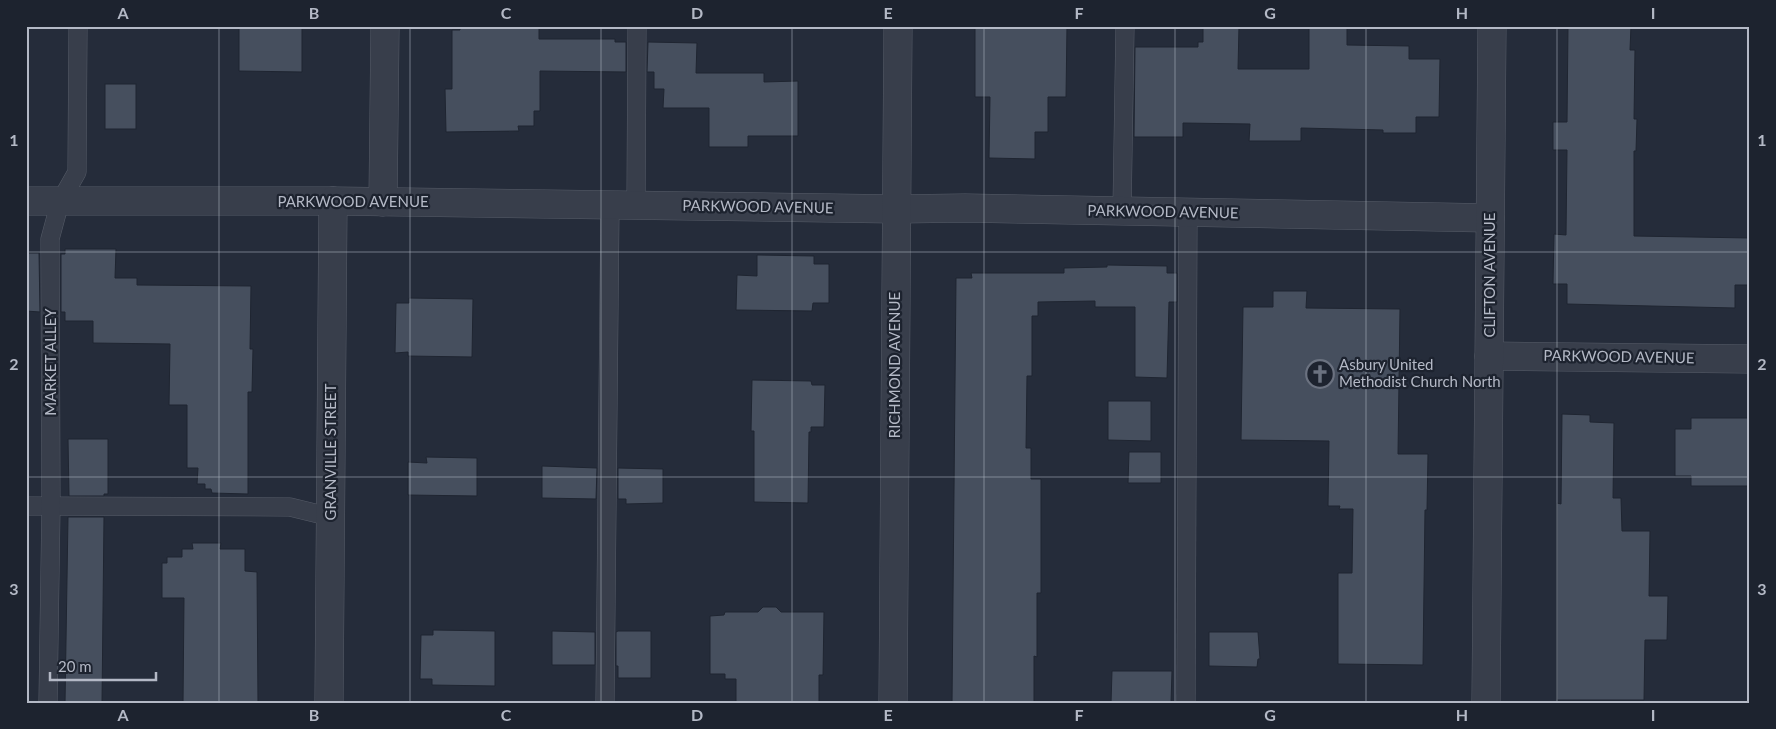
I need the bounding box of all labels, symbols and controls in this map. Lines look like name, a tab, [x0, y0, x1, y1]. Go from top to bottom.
text: A	[116, 3, 129, 22]
text: B	[309, 3, 319, 22]
text: C	[501, 3, 512, 22]
text: D	[691, 3, 703, 22]
text: E	[883, 3, 893, 22]
text: F	[1074, 3, 1084, 22]
text: G	[1264, 3, 1276, 22]
text: H	[1456, 3, 1468, 22]
text: I	[1651, 3, 1655, 22]
text: 1	[9, 130, 19, 149]
text: 1	[1757, 130, 1767, 149]
street label: PARKWOOD AVENUE	[277, 192, 429, 210]
street label: PARKWOOD AVENUE	[682, 196, 834, 216]
street label: PARKWOOD AVENUE	[1087, 201, 1239, 221]
street label: CLIFTON AVENUE	[1480, 213, 1498, 337]
street label: RICHMOND AVENUE	[885, 292, 903, 438]
street label: MARKET ALLEY	[41, 308, 59, 416]
street label: PARKWOOD AVENUE	[1543, 346, 1695, 366]
text: 2	[9, 354, 19, 373]
text: 2	[1757, 354, 1767, 373]
place label: Asbury United Methodist Church North	[1339, 355, 1501, 390]
church icon: Asbury United Methodist Church North	[1305, 359, 1335, 389]
street label: GRANVILLE STREET	[321, 383, 339, 520]
text: 3	[9, 579, 19, 598]
text: 3	[1757, 579, 1767, 598]
scale bar	[50, 649, 156, 681]
text: 20 m	[58, 657, 92, 675]
text: A	[116, 705, 129, 724]
text: B	[309, 705, 319, 724]
text: C	[501, 705, 512, 724]
text: D	[691, 705, 703, 724]
text: E	[883, 705, 893, 724]
text: F	[1074, 705, 1084, 724]
text: G	[1264, 705, 1276, 724]
text: H	[1456, 705, 1468, 724]
text: I	[1651, 705, 1655, 724]

